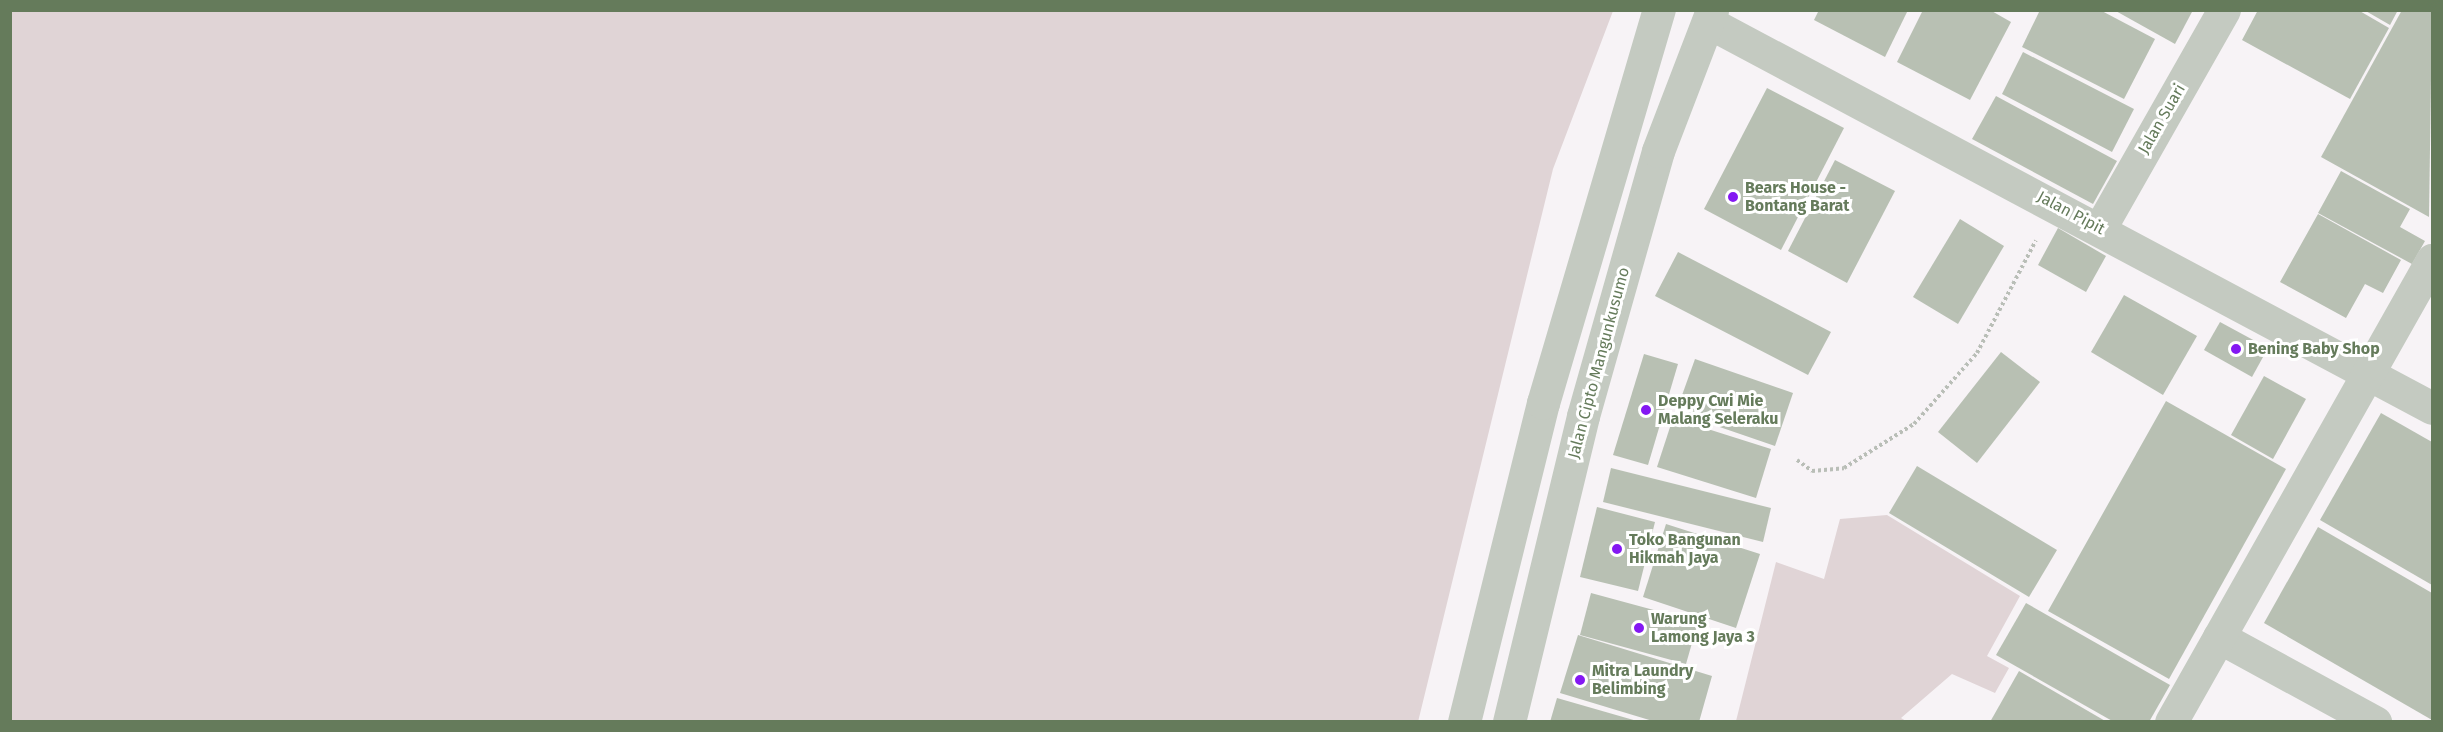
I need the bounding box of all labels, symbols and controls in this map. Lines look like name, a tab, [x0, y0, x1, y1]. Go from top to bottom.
street label: Jalan Suari	[2134, 81, 2190, 157]
place label: Bears House - Bontang Barat	[1745, 178, 1849, 216]
street label: Jalan Pipit	[2034, 187, 2108, 239]
marker: Bears House - Bontang Barat	[1726, 190, 1740, 204]
street label: Jalan Cipto Mangunkusumo	[1564, 265, 1634, 461]
place label: Bening Baby Shop	[2248, 339, 2380, 359]
marker: Bening Baby Shop	[2229, 342, 2243, 356]
place label: Deppy Cwi Mie Malang Seleraku	[1658, 391, 1778, 429]
marker: Deppy Cwi Mie Malang Seleraku	[1639, 403, 1653, 417]
place label: Toko Bangunan Hikmah Jaya	[1629, 530, 1741, 568]
marker: Toko Bangunan Hikmah Jaya	[1610, 542, 1624, 556]
place label: Warung Lamong Jaya 3	[1651, 609, 1755, 647]
marker: Warung Lamong Jaya 3	[1632, 621, 1646, 635]
place label: Mitra Laundry Belimbing	[1592, 661, 1693, 699]
marker: Mitra Laundry Belimbing	[1573, 673, 1587, 687]

